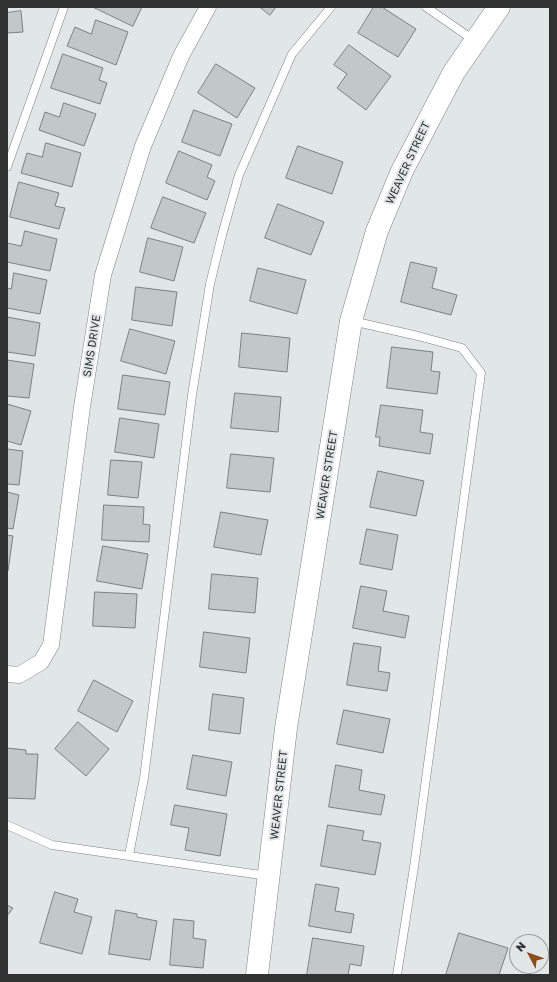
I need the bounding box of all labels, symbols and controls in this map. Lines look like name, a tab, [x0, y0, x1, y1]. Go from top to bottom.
street label: WEAVER STREET	[383, 120, 433, 206]
street label: SIMS DRIVE	[81, 314, 103, 378]
street label: WEAVER STREET	[313, 430, 341, 520]
street label: WEAVER STREET	[268, 750, 290, 840]
north arrow	[509, 934, 549, 974]
text: N	[513, 939, 528, 954]

